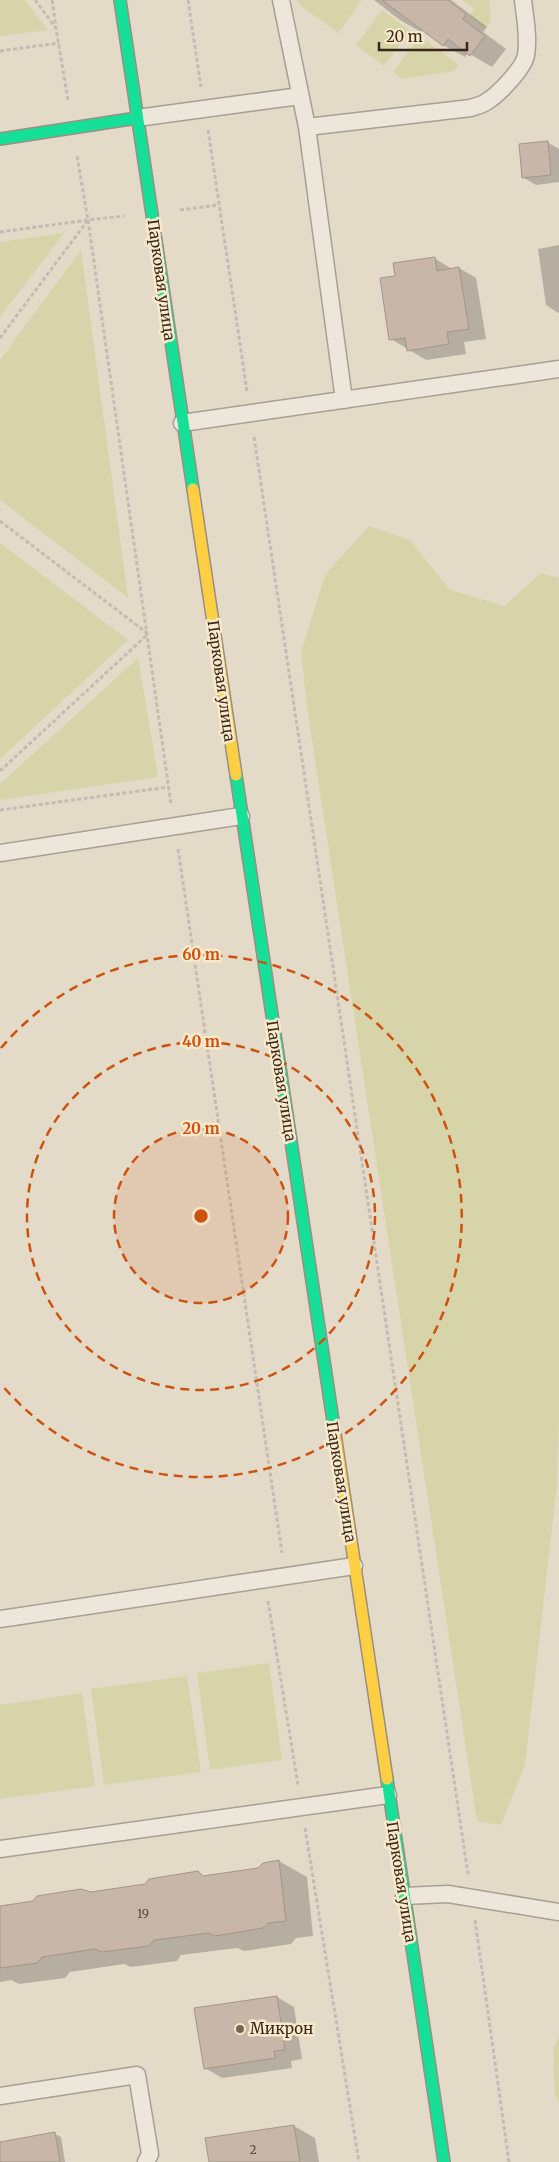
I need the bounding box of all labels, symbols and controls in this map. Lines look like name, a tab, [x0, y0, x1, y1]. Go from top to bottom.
scale bar	[379, 20, 466, 52]
text: 20 m	[386, 27, 423, 46]
street label: Парковая улица	[144, 218, 179, 342]
street label: Парковая улица	[204, 619, 239, 743]
text: 60 m	[182, 945, 220, 964]
street label: Парковая улица	[263, 1019, 300, 1143]
text: 40 m	[182, 1032, 220, 1051]
text: 20 m	[182, 1119, 220, 1138]
centre of rings	[192, 1207, 210, 1225]
street label: Парковая улица	[323, 1420, 360, 1544]
street label: Парковая улица	[383, 1820, 420, 1944]
house number: 19	[137, 1906, 149, 1921]
place label: Микрон	[250, 2019, 313, 2038]
marker: Микрон	[234, 2023, 246, 2035]
house number: 2	[249, 2142, 257, 2157]

